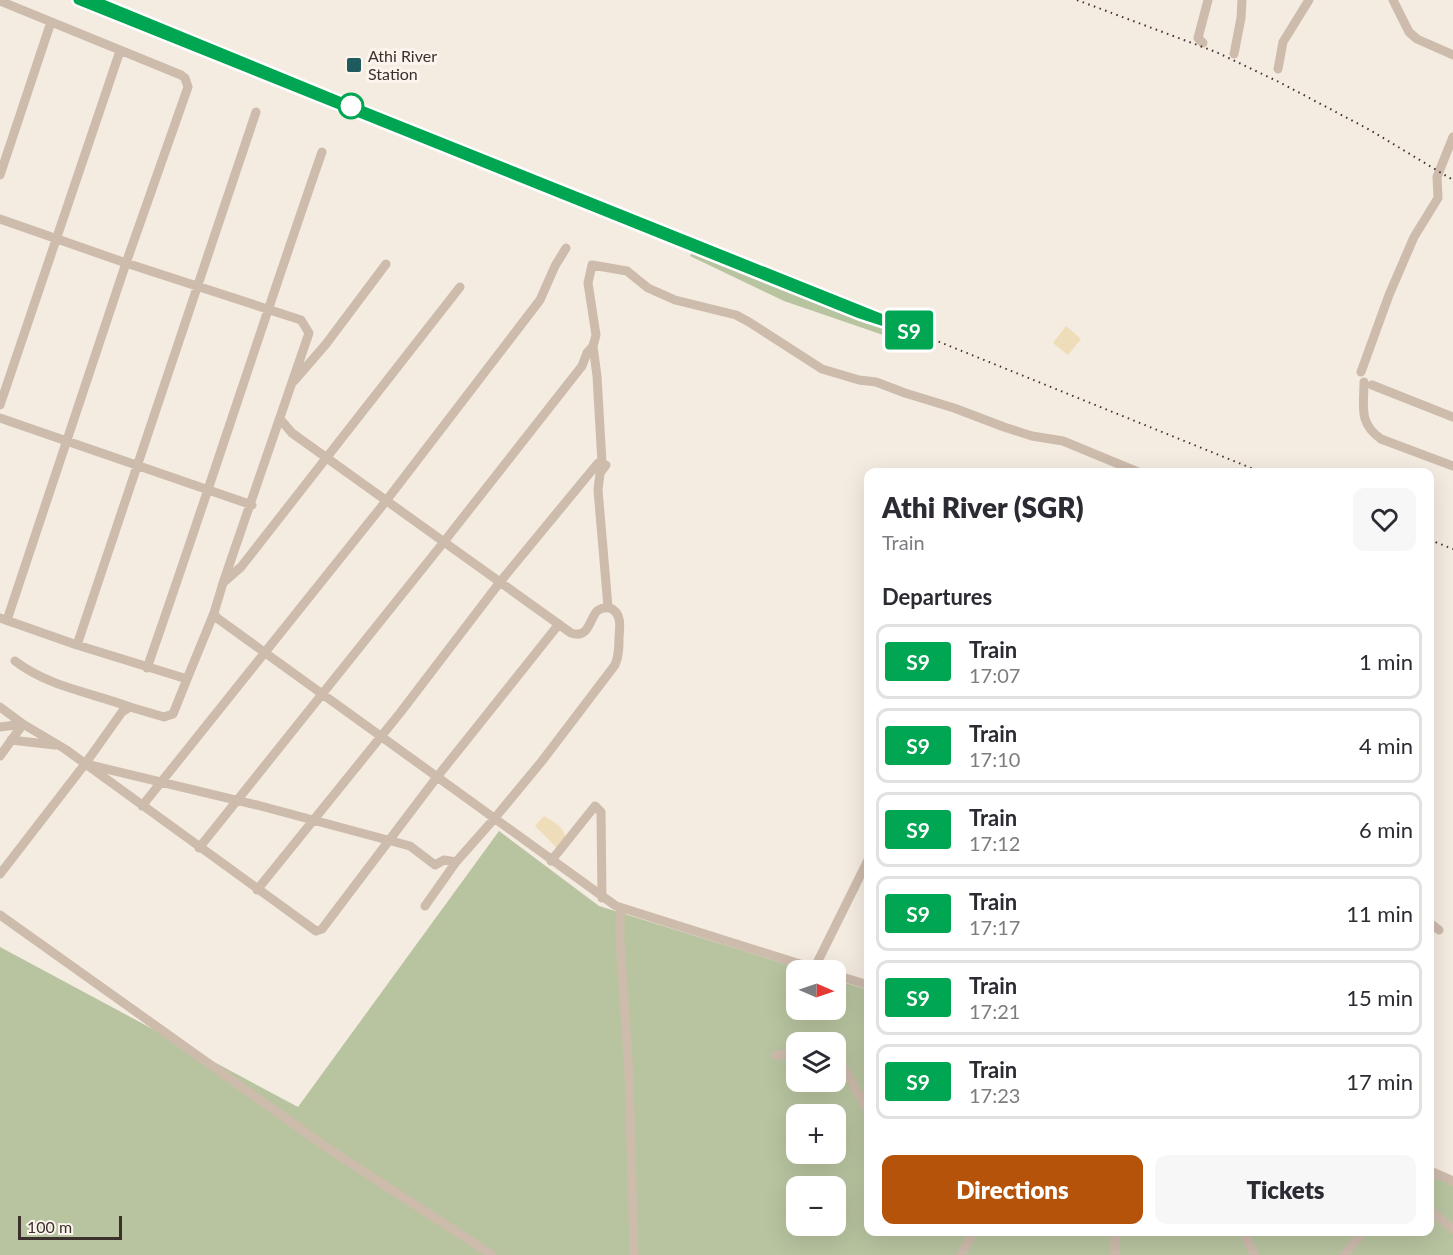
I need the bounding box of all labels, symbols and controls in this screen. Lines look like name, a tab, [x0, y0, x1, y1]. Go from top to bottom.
place label: Athi River Station	[368, 46, 437, 83]
marker: Athi River Station	[345, 56, 363, 74]
unlabelled marker	[338, 93, 364, 119]
line badge: S9	[882, 310, 936, 350]
text: S9	[897, 318, 921, 343]
button: heart	[1353, 488, 1416, 551]
text: Athi River (SGR)	[882, 490, 1084, 524]
text: Train	[882, 530, 925, 554]
text: Departures	[882, 583, 992, 610]
text: Train	[969, 636, 1017, 663]
text: 1 min	[1359, 648, 1413, 675]
text: S9	[906, 649, 930, 674]
text: 17:07	[969, 663, 1020, 687]
text: Train	[969, 720, 1017, 747]
text: 4 min	[1359, 732, 1413, 759]
text: S9	[906, 733, 930, 758]
text: 17:10	[969, 747, 1020, 771]
text: Train	[969, 804, 1017, 831]
text: 6 min	[1359, 816, 1413, 843]
text: S9	[906, 817, 930, 842]
text: 17:12	[969, 831, 1020, 855]
text: Train	[969, 888, 1017, 915]
text: 11 min	[1346, 900, 1413, 927]
text: S9	[906, 901, 930, 926]
text: 17:17	[969, 915, 1020, 939]
north arrow	[786, 960, 846, 1020]
map controls	[786, 960, 846, 1236]
text: Train	[969, 972, 1017, 999]
text: 15 min	[1346, 984, 1413, 1011]
text: S9	[906, 985, 930, 1010]
text: 17:21	[969, 999, 1020, 1023]
button: layers	[786, 1032, 846, 1092]
text: Train	[969, 1056, 1017, 1083]
text: 17 min	[1346, 1068, 1413, 1095]
text: S9	[906, 1069, 930, 1094]
text: 17:23	[969, 1083, 1020, 1107]
button: +	[786, 1104, 846, 1164]
button: Directions	[882, 1155, 1143, 1224]
button: Tickets	[1155, 1155, 1416, 1224]
button: −	[786, 1176, 846, 1236]
scale bar	[18, 1213, 122, 1240]
text: 100 m	[27, 1217, 72, 1236]

